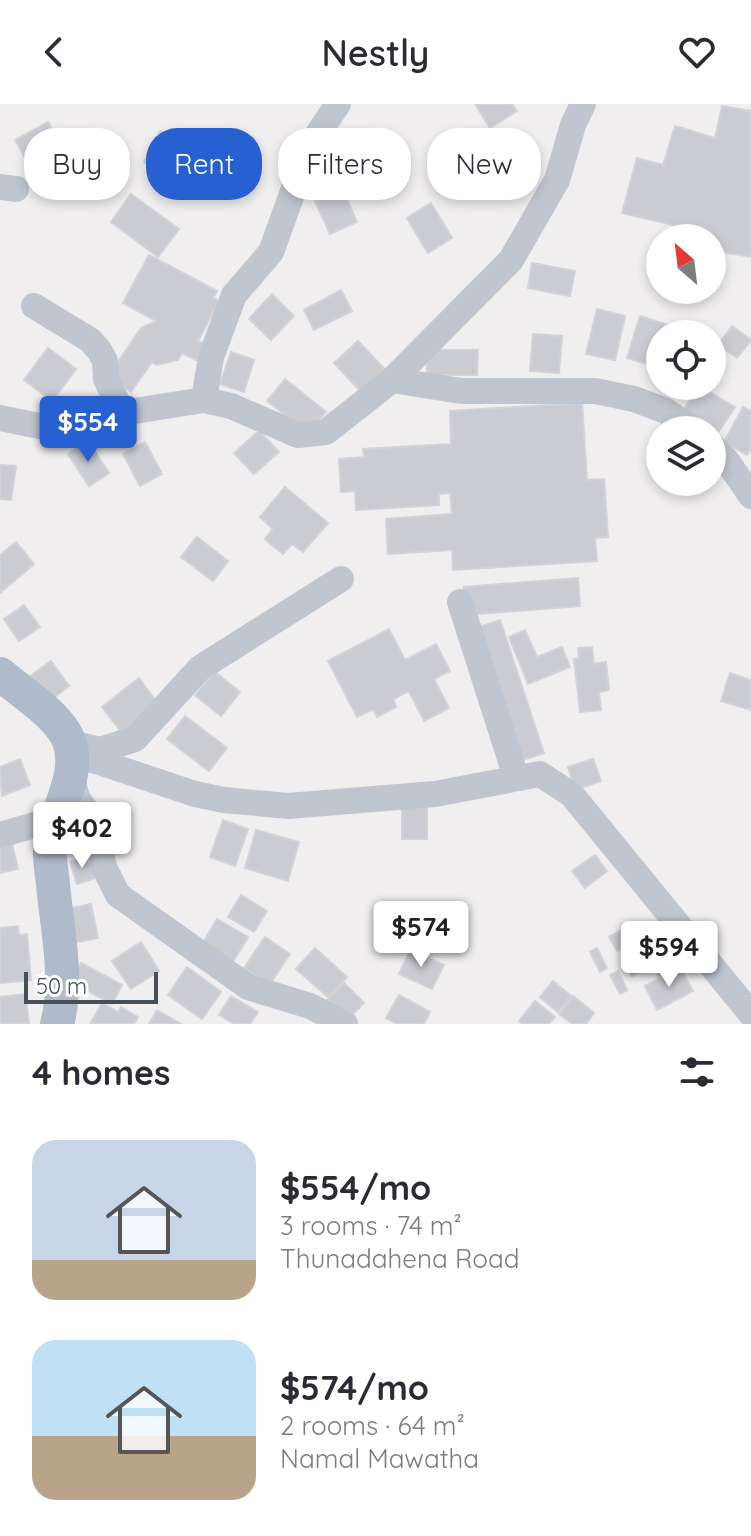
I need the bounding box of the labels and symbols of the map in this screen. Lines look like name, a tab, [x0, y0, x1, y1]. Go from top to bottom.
north arrow	[646, 224, 726, 304]
pin: $554	[41, 396, 135, 464]
pin: $402	[35, 802, 129, 870]
pin: $574	[374, 901, 468, 969]
pin: $594	[622, 921, 716, 989]
scale bar	[24, 968, 158, 1004]

